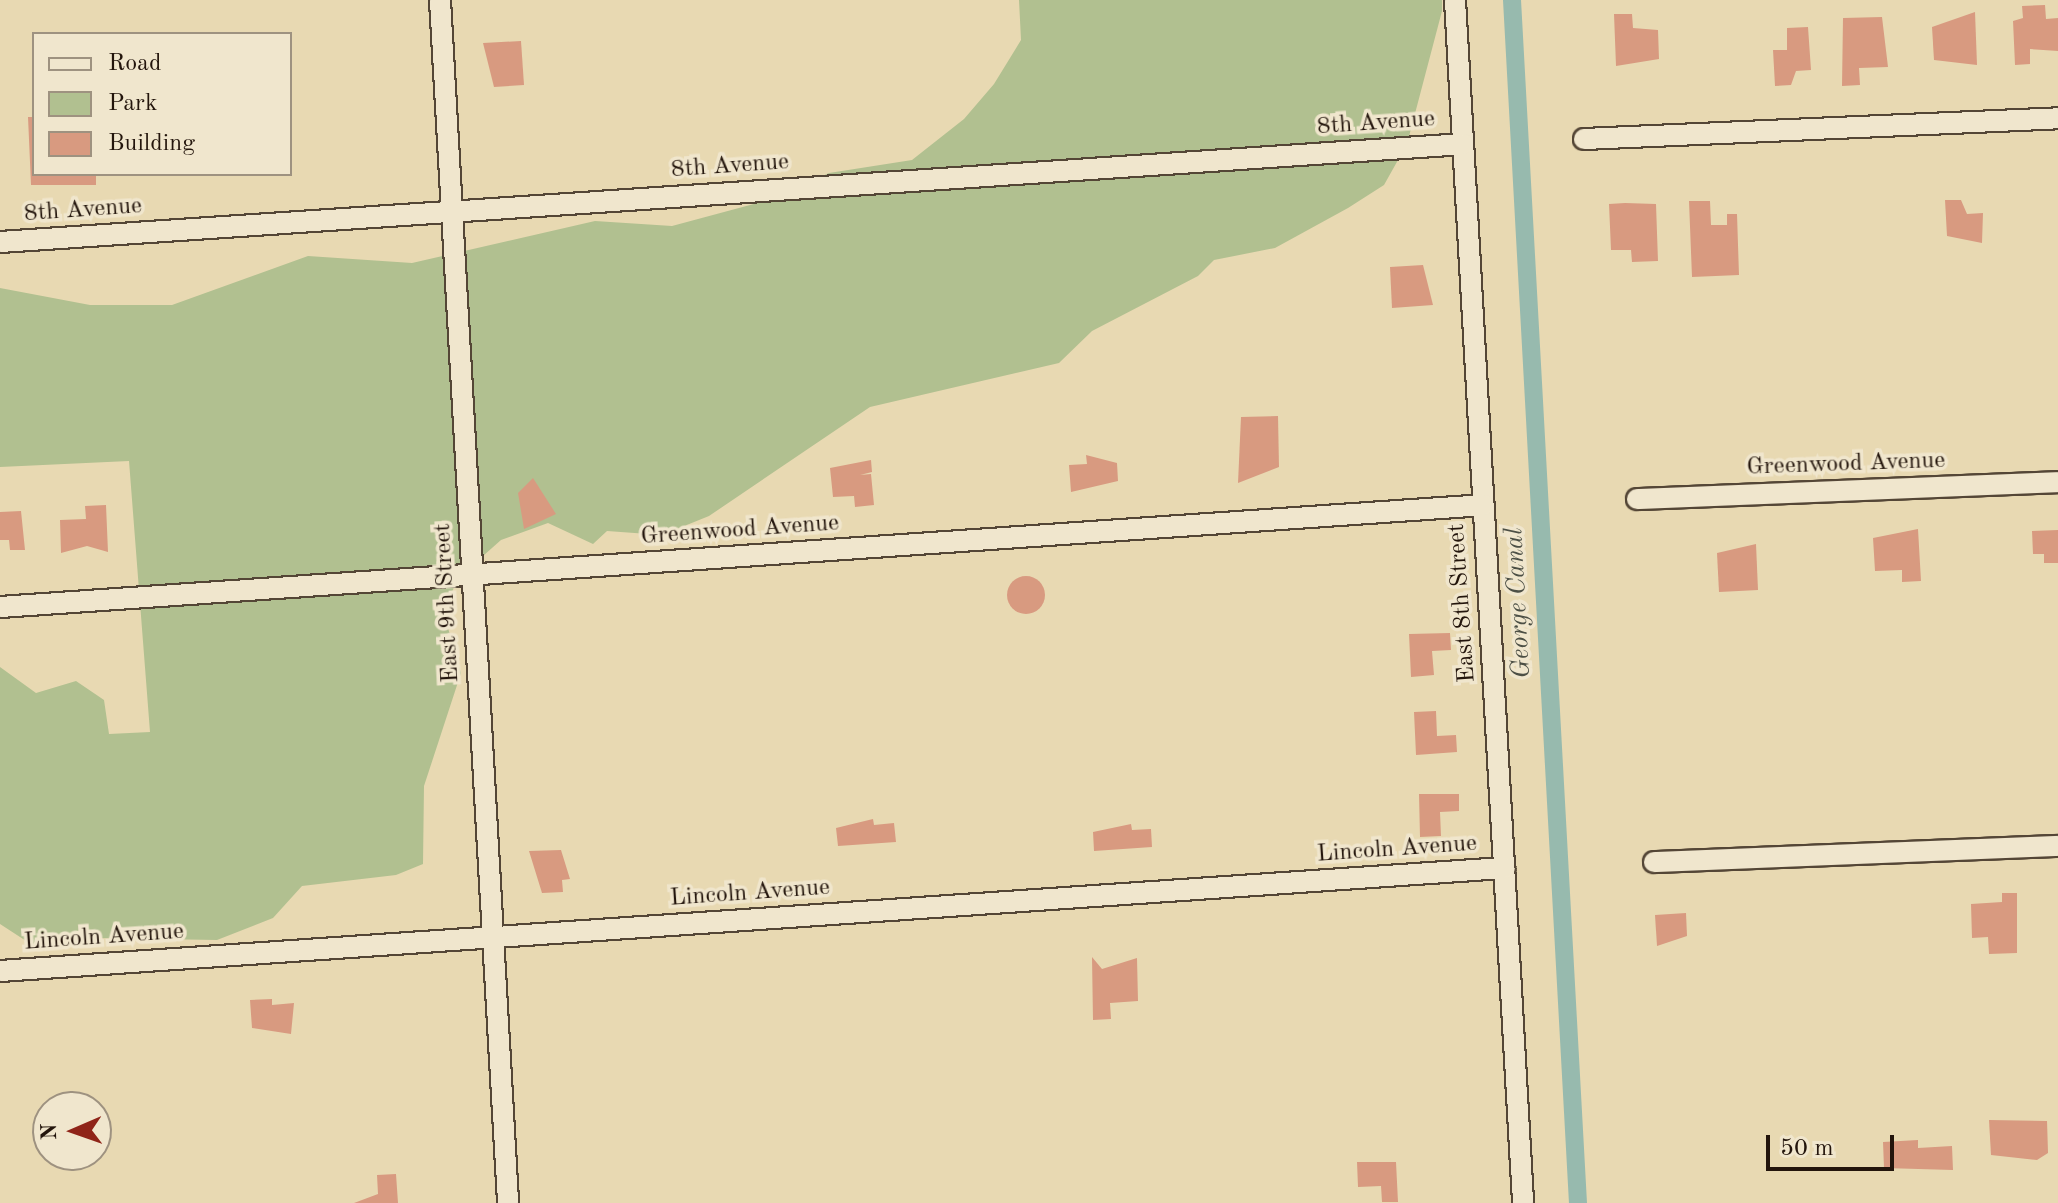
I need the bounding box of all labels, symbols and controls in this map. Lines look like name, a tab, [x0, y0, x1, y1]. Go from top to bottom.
legend	[32, 32, 292, 176]
text: Road	[108, 52, 161, 76]
text: Park	[108, 92, 157, 116]
street label: 8th Avenue	[1316, 106, 1436, 142]
text: Building	[108, 132, 195, 156]
street label: 8th Avenue	[670, 149, 790, 185]
street label: 8th Avenue	[23, 193, 143, 229]
street label: Greenwood Avenue	[1746, 447, 1946, 483]
street label: Greenwood Avenue	[640, 510, 840, 552]
street label: East 8th Street	[1443, 522, 1483, 684]
street label: East 9th Street	[429, 523, 467, 683]
water label: George Canal	[1499, 527, 1539, 679]
street label: Lincoln Avenue	[1316, 830, 1478, 870]
street label: Lincoln Avenue	[669, 874, 831, 914]
street label: Lincoln Avenue	[23, 918, 185, 958]
north arrow	[32, 1091, 112, 1171]
scale bar	[1770, 1119, 1898, 1169]
text: N	[39, 1123, 61, 1141]
text: 50 m	[1780, 1137, 1834, 1161]

